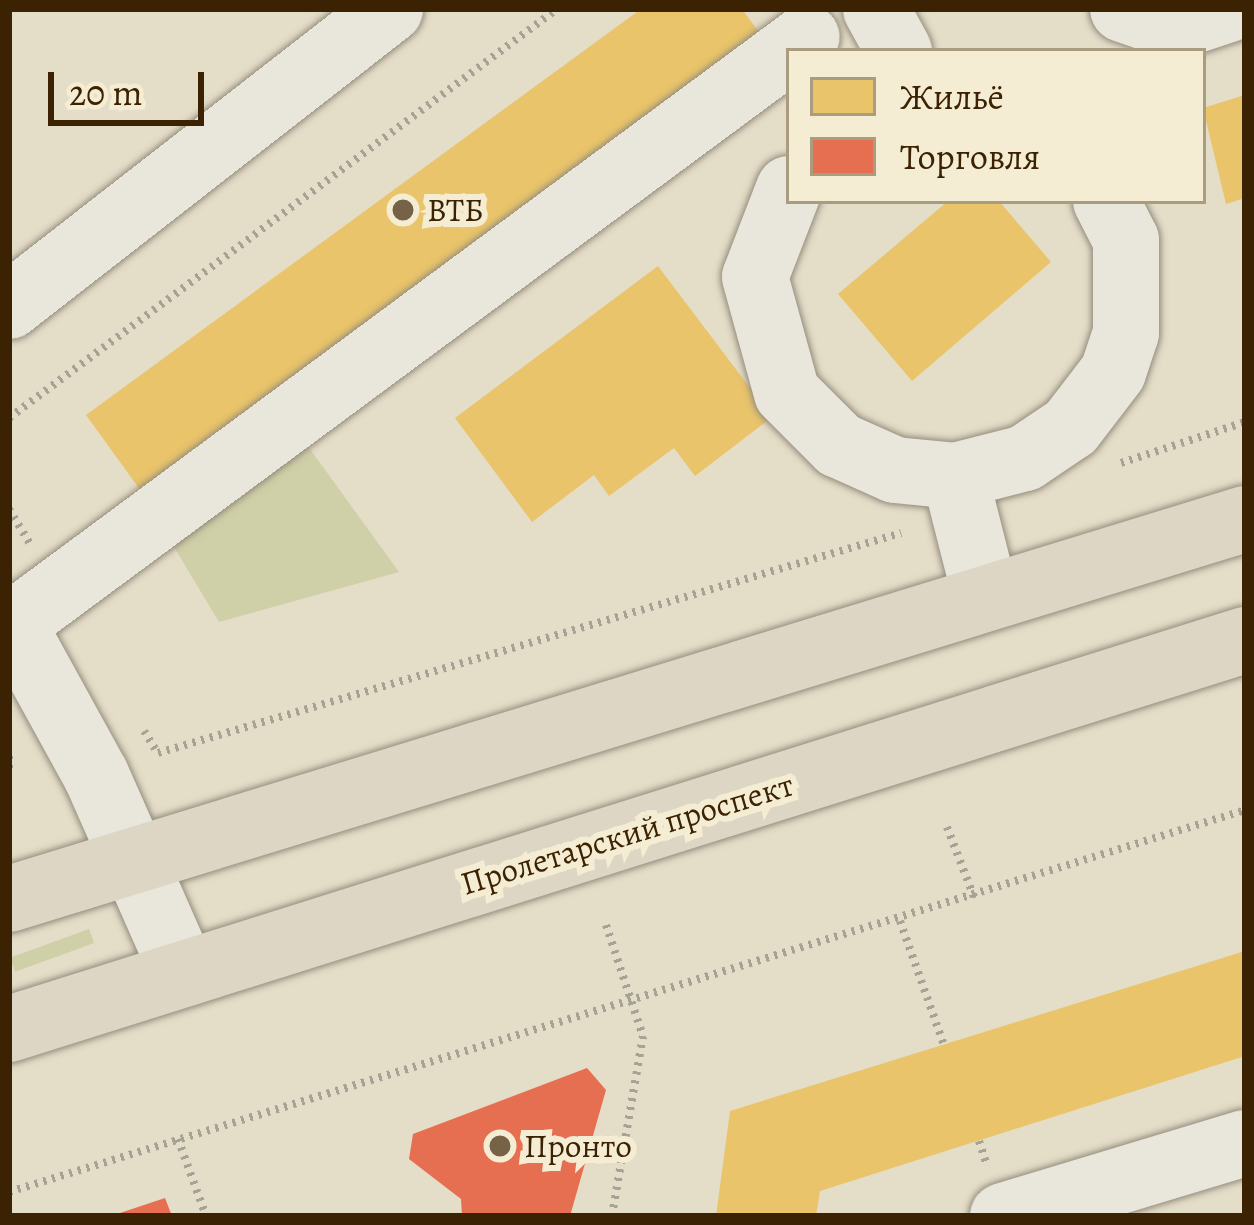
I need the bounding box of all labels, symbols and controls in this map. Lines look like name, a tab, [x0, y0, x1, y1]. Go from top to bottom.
scale bar	[54, 48, 210, 122]
legend	[786, 48, 1206, 204]
text: 20 m	[69, 68, 142, 117]
text: Жильё	[900, 72, 1004, 121]
text: Торговля	[900, 132, 1040, 181]
place label: ВТБ	[427, 190, 484, 230]
marker: ВТБ	[390, 197, 416, 223]
street label: Пролетарский проспект	[456, 765, 798, 903]
place label: Пронто	[524, 1126, 632, 1166]
marker: Пронто	[487, 1133, 513, 1159]

